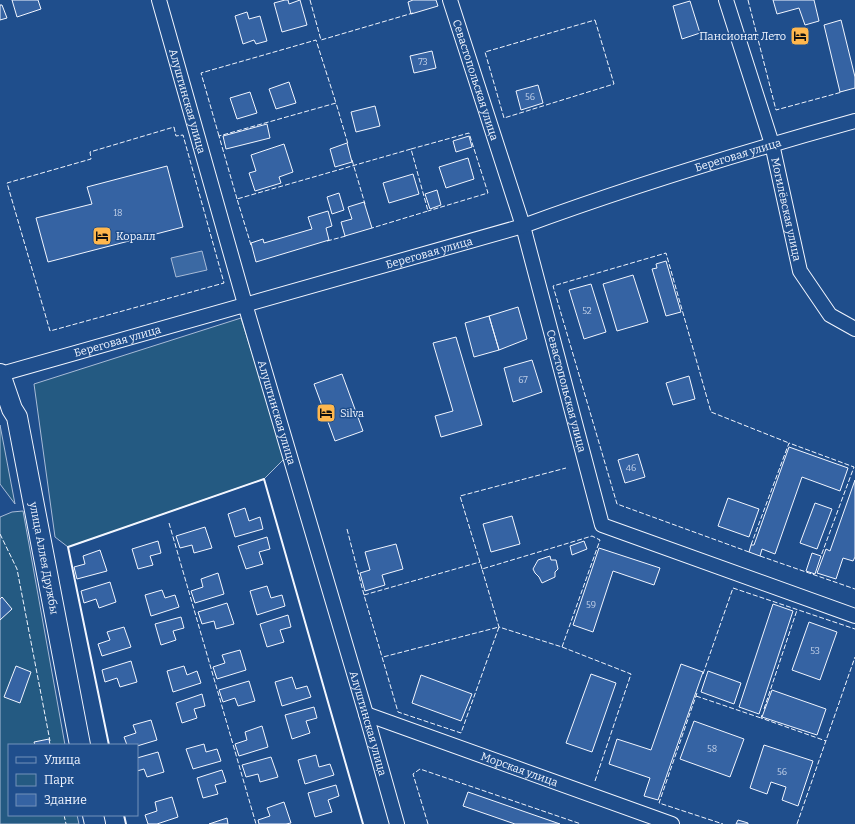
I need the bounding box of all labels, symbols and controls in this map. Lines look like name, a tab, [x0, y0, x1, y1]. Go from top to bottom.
street label: Севастопольская улица	[450, 18, 501, 142]
hotel icon: Пансионат Лето	[789, 25, 811, 47]
place label: Пансионат Лето	[699, 30, 786, 43]
street label: Алуштинская улица	[167, 47, 209, 155]
house number: 73	[418, 57, 428, 67]
house number: 56	[525, 92, 535, 102]
street label: Береговая улица	[693, 136, 783, 174]
street label: Могилёвская улица	[769, 156, 804, 262]
house number: 18	[113, 208, 123, 218]
hotel icon: Коралл	[91, 225, 113, 247]
place label: Коралл	[116, 230, 156, 243]
street label: Береговая улица	[384, 234, 474, 271]
house number: 52	[582, 306, 592, 316]
street label: Береговая улица	[72, 323, 162, 359]
street label: Севастопольская улица	[544, 328, 589, 454]
street label: Алуштинская улица	[255, 359, 299, 466]
house number: 67	[518, 375, 528, 385]
hotel icon: Silva	[315, 402, 337, 424]
place label: Silva	[340, 407, 364, 420]
house number: 46	[626, 463, 636, 473]
street label: улица Аллея Дружбы	[27, 500, 61, 615]
house number: 59	[586, 600, 596, 610]
house number: 53	[810, 646, 820, 656]
street label: Алуштинская улица	[347, 669, 390, 777]
legend	[8, 744, 138, 816]
house number: 58	[707, 744, 717, 754]
street label: Морская улица	[479, 749, 560, 789]
text: Улица	[44, 753, 81, 767]
house number: 56	[777, 767, 787, 777]
text: Парк	[44, 773, 74, 787]
text: Здание	[44, 793, 87, 807]

